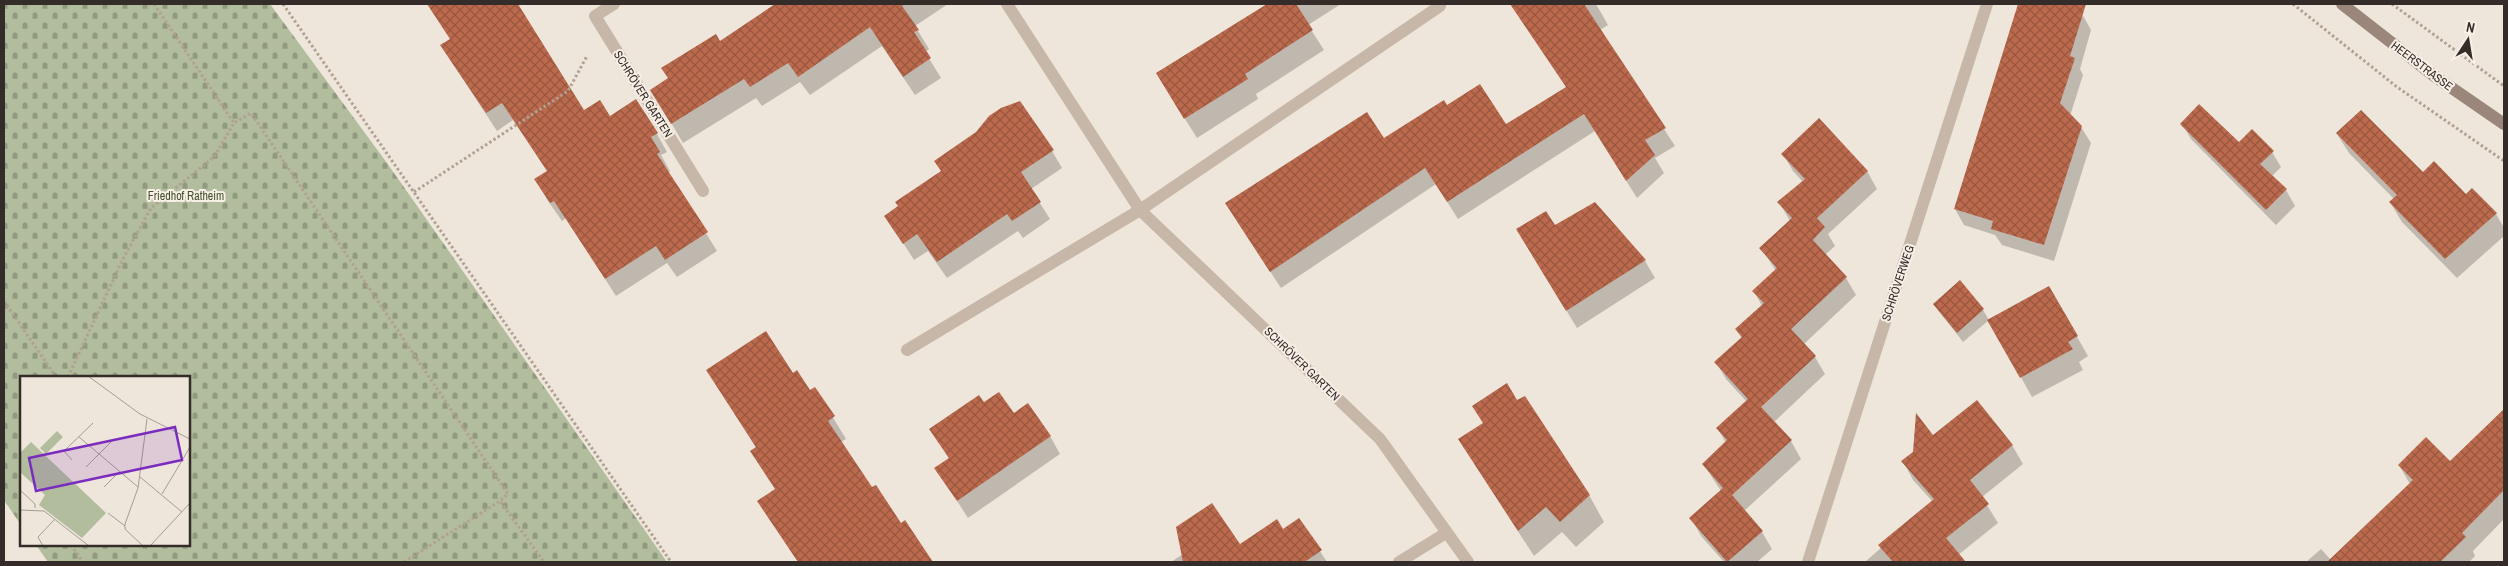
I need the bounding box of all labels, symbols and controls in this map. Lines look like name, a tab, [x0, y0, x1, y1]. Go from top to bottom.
north arrow	[2443, 15, 2493, 65]
text: N	[2465, 18, 2477, 37]
street label: HEERSTRASSE	[2388, 38, 2456, 94]
street label: SCHRÖVER GARTEN	[610, 47, 677, 140]
park label: Friedhof Ratheim	[148, 188, 224, 204]
street label: SCHRÖVERWEG	[1877, 243, 1918, 323]
street label: SCHRÖVER GARTEN	[1261, 323, 1344, 404]
inset map	[20, 376, 190, 546]

